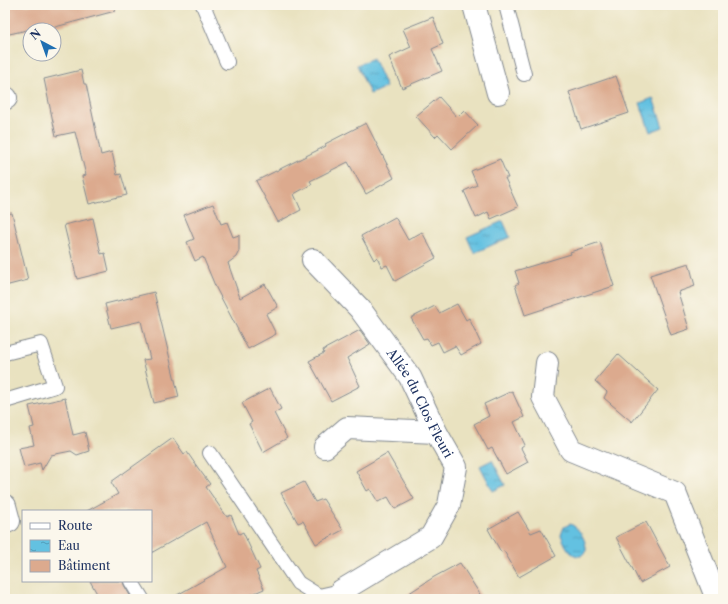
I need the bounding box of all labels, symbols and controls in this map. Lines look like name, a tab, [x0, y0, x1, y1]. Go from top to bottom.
north arrow	[22, 22, 62, 62]
text: N	[27, 26, 44, 43]
street label: Allée du Clos Fleuri	[383, 344, 457, 461]
legend	[22, 510, 152, 582]
text: Route	[58, 518, 93, 533]
text: Eau	[58, 538, 81, 553]
text: Bâtiment	[58, 558, 111, 573]

